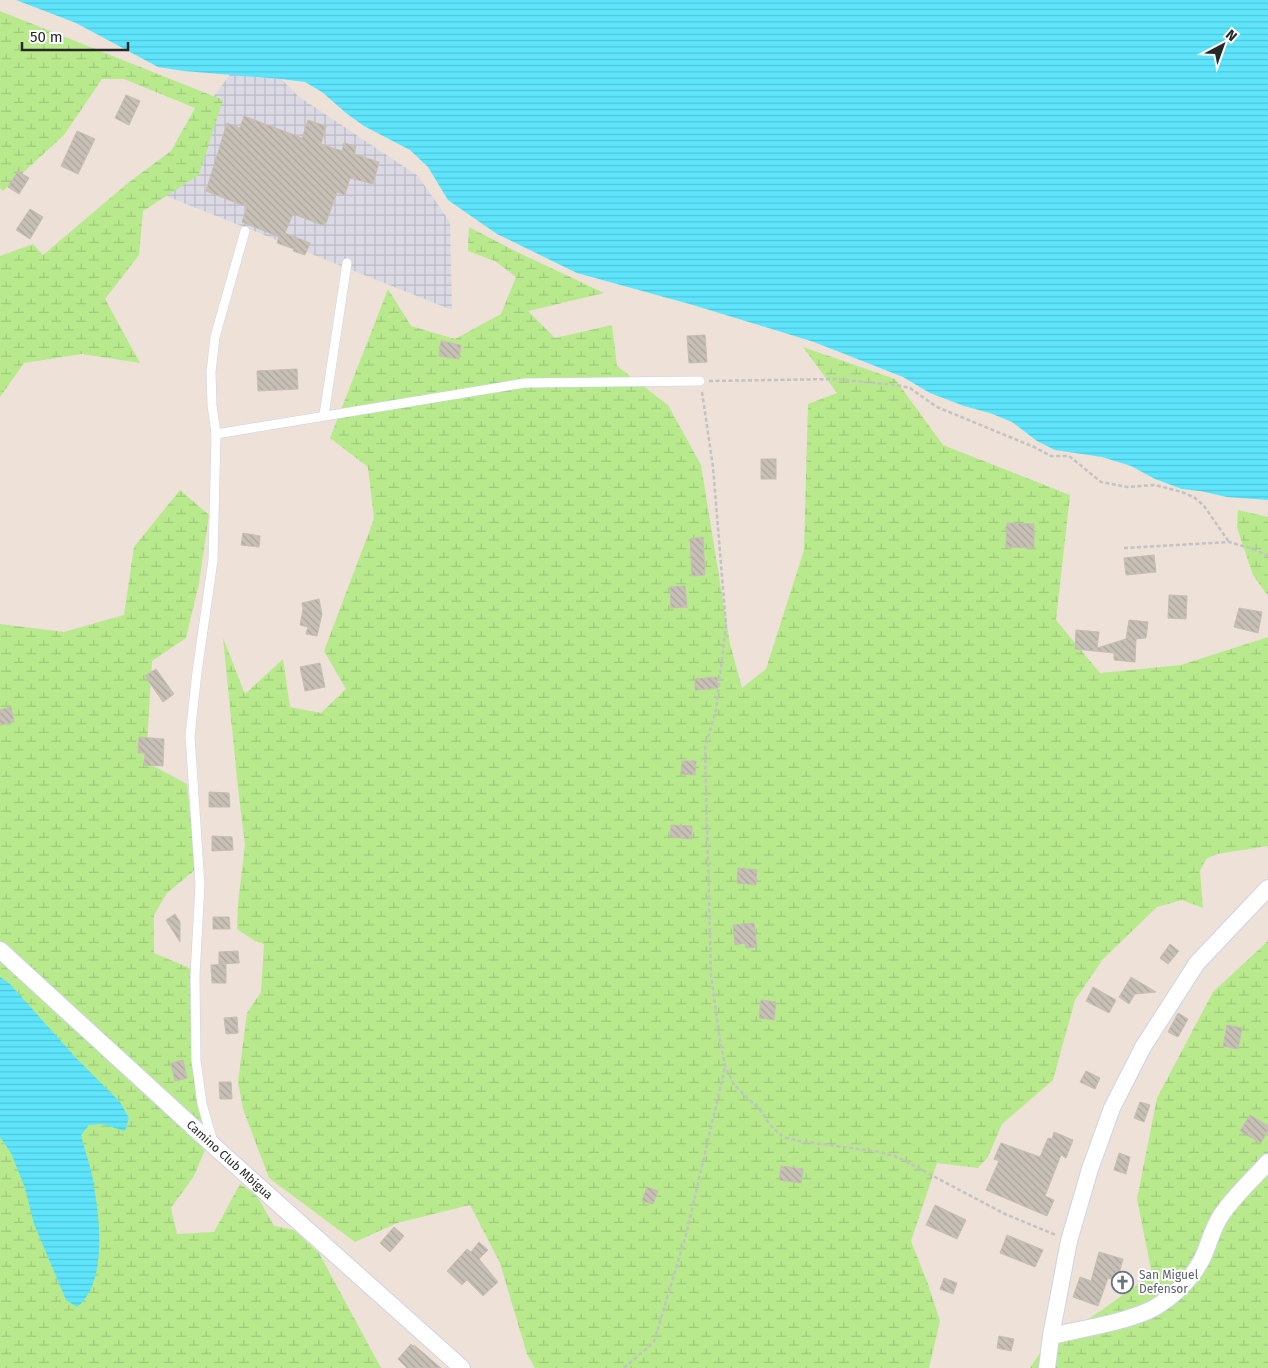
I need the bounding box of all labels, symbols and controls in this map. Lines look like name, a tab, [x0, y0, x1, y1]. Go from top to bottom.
scale bar	[22, 20, 129, 52]
north arrow	[1198, 20, 1248, 70]
text: N	[1222, 26, 1240, 45]
text: 50 m	[30, 28, 63, 46]
street label: Camino Club Mbigua	[184, 1117, 275, 1202]
place label: San Miguel Defensor	[1139, 1268, 1199, 1296]
church icon: San Miguel Defensor	[1111, 1270, 1135, 1294]

